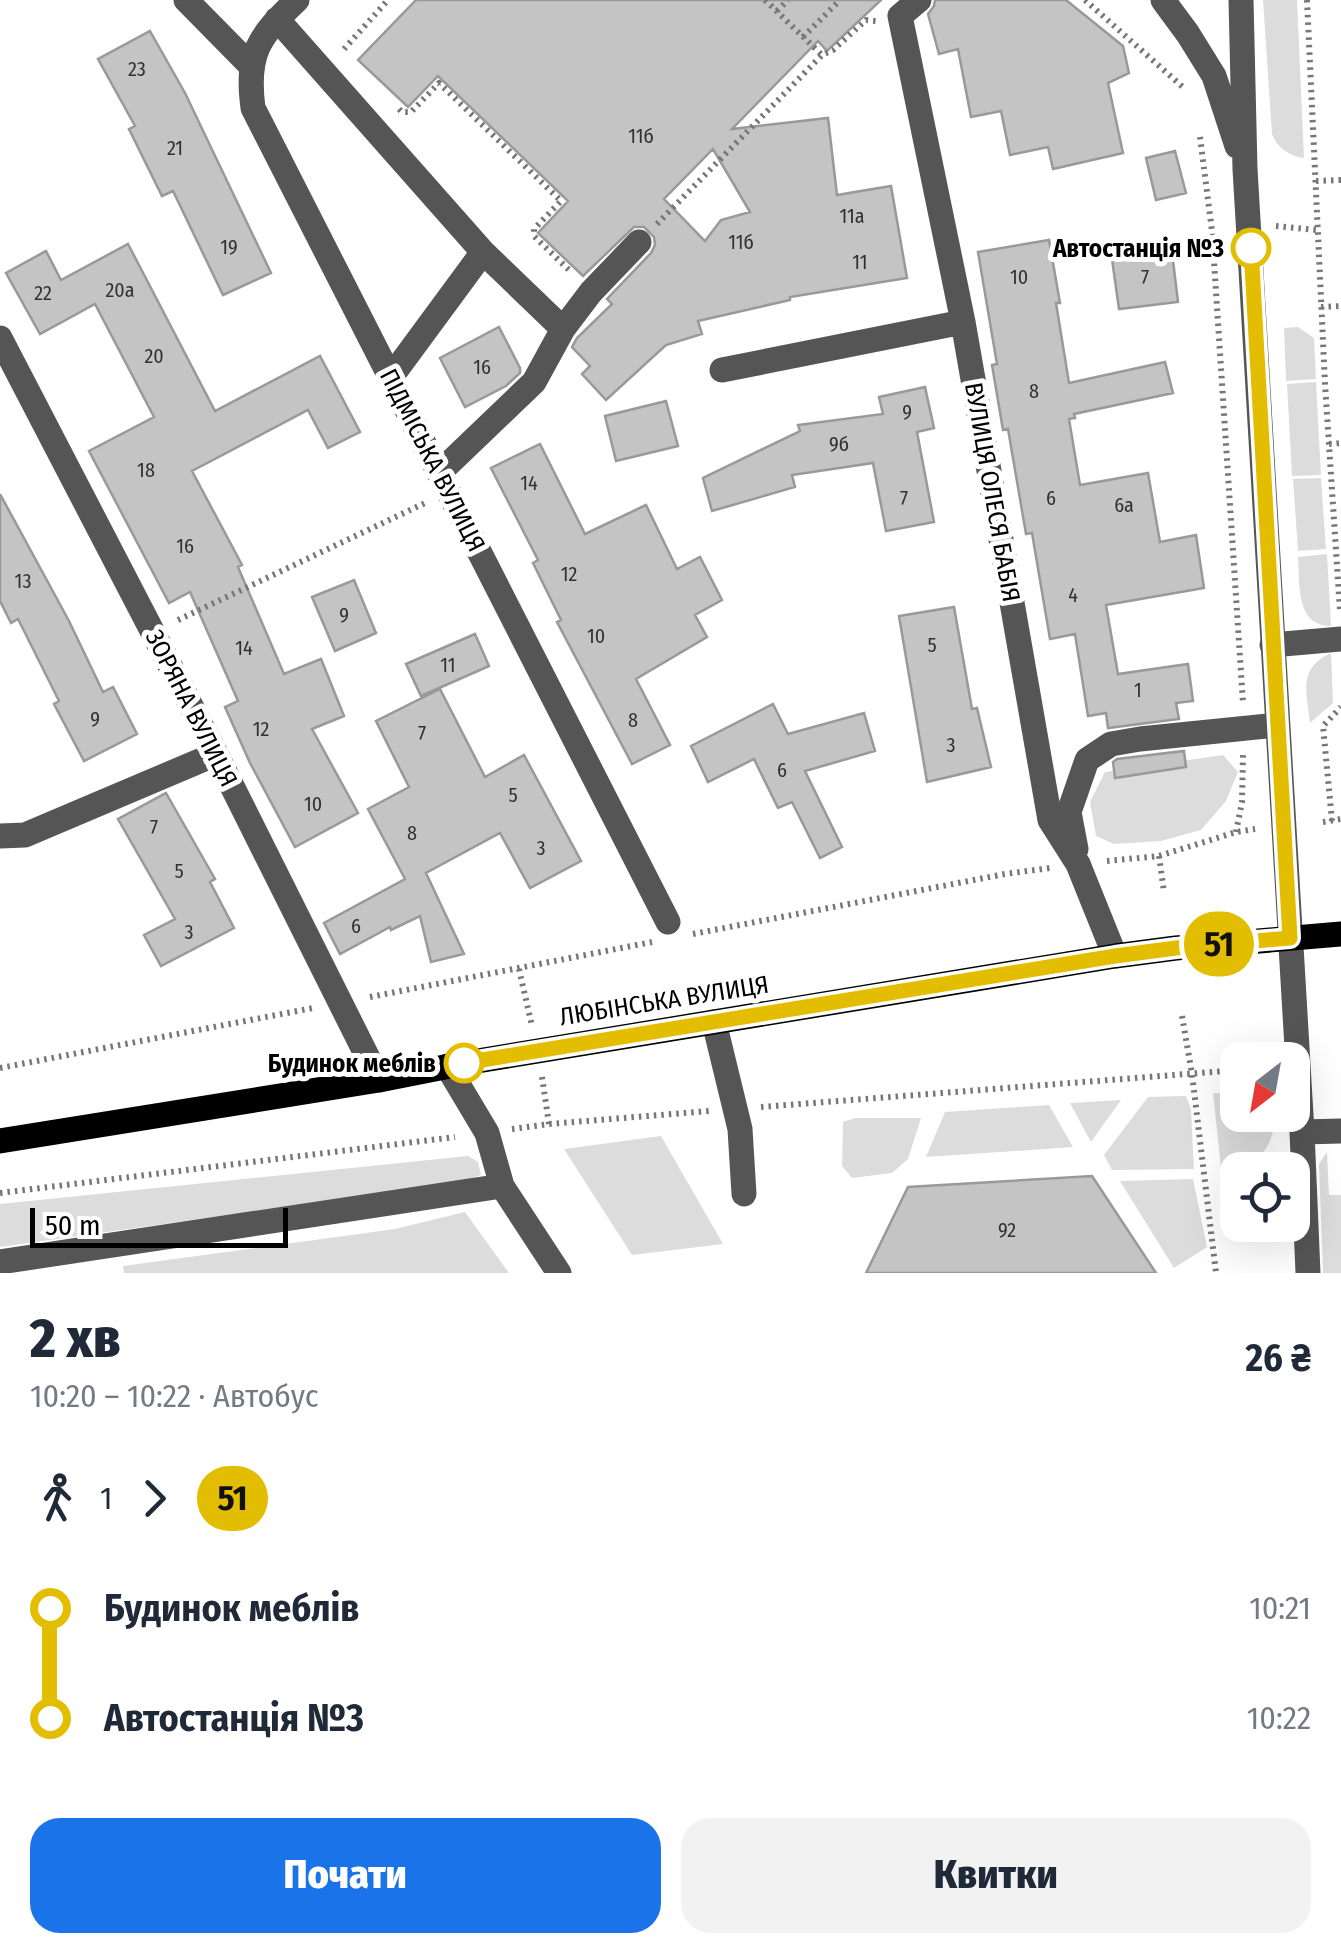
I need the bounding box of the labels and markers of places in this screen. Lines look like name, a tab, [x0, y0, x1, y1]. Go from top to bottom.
marker: Автостанція №3	[1232, 229, 1270, 267]
place label: Автостанція №3	[1052, 234, 1224, 264]
marker: Будинок меблів	[445, 1044, 483, 1082]
place label: Будинок меблів	[268, 1049, 436, 1079]

